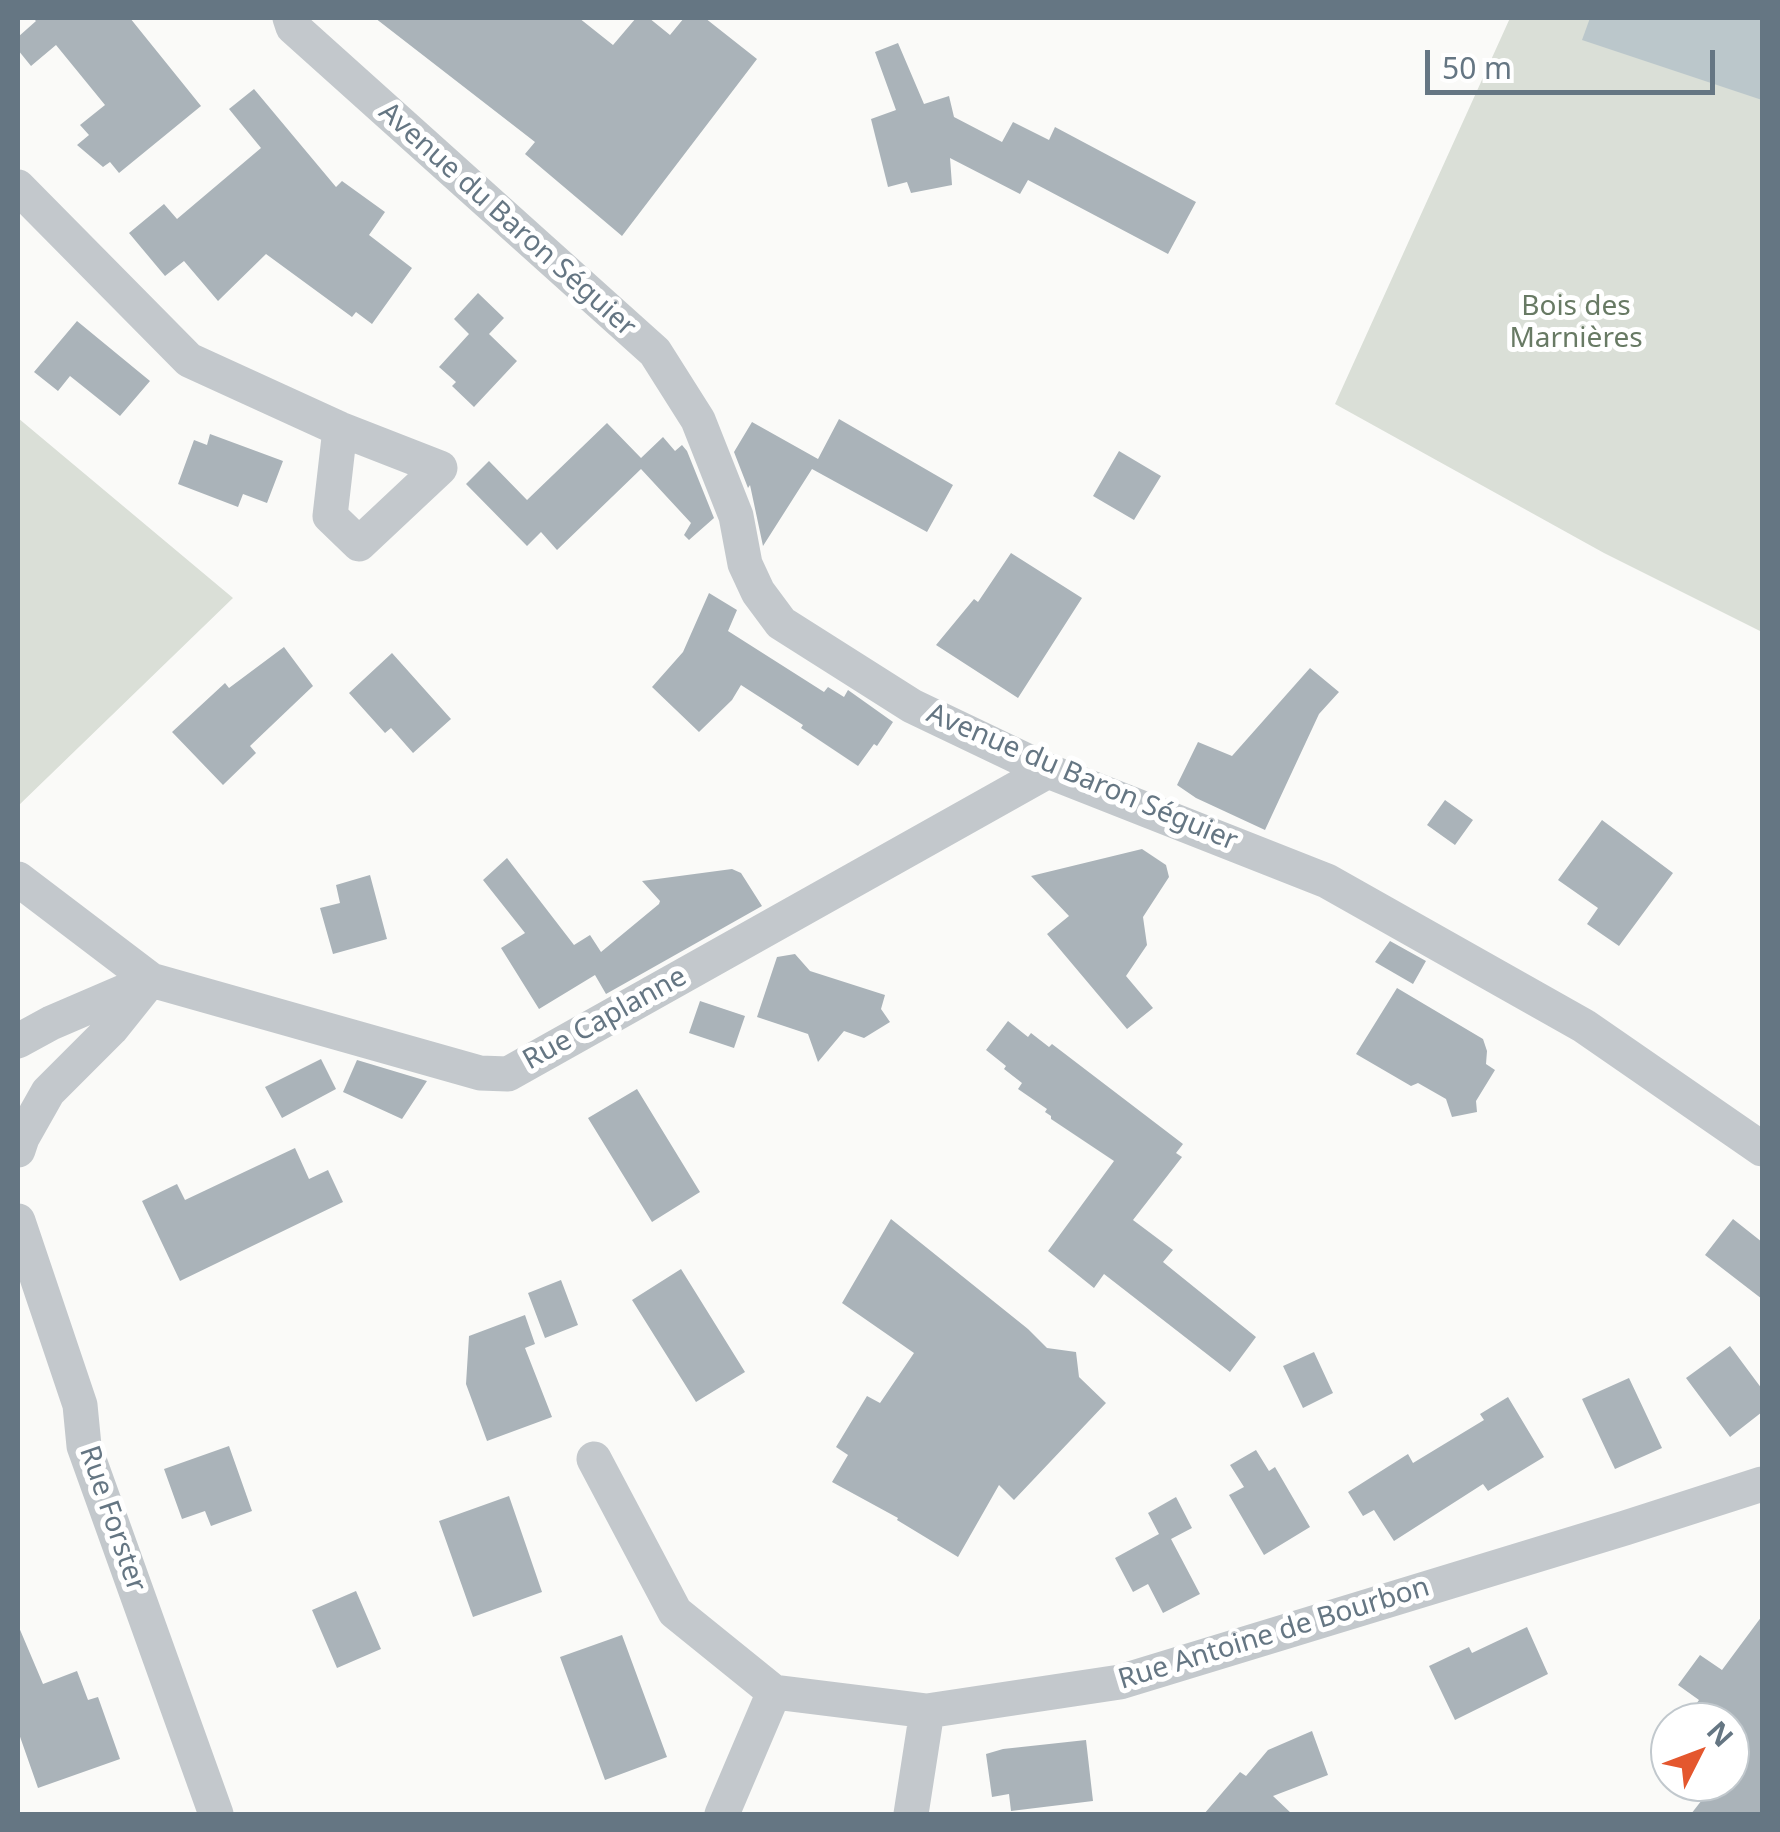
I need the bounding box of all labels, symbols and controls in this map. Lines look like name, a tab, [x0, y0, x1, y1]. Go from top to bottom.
scale bar	[1430, 30, 1720, 92]
text: 50 m	[1442, 47, 1512, 88]
street label: Avenue du Baron Séguier	[372, 96, 642, 344]
park label: Bois des Marnières	[1509, 290, 1643, 356]
street label: Avenue du Baron Séguier	[922, 697, 1242, 859]
street label: Rue Caplanne	[517, 960, 693, 1078]
street label: Rue Forster	[71, 1442, 153, 1596]
street label: Rue Antoine de Bourbon	[1114, 1571, 1434, 1697]
north arrow	[1650, 1702, 1750, 1802]
text: N	[1699, 1712, 1743, 1754]

